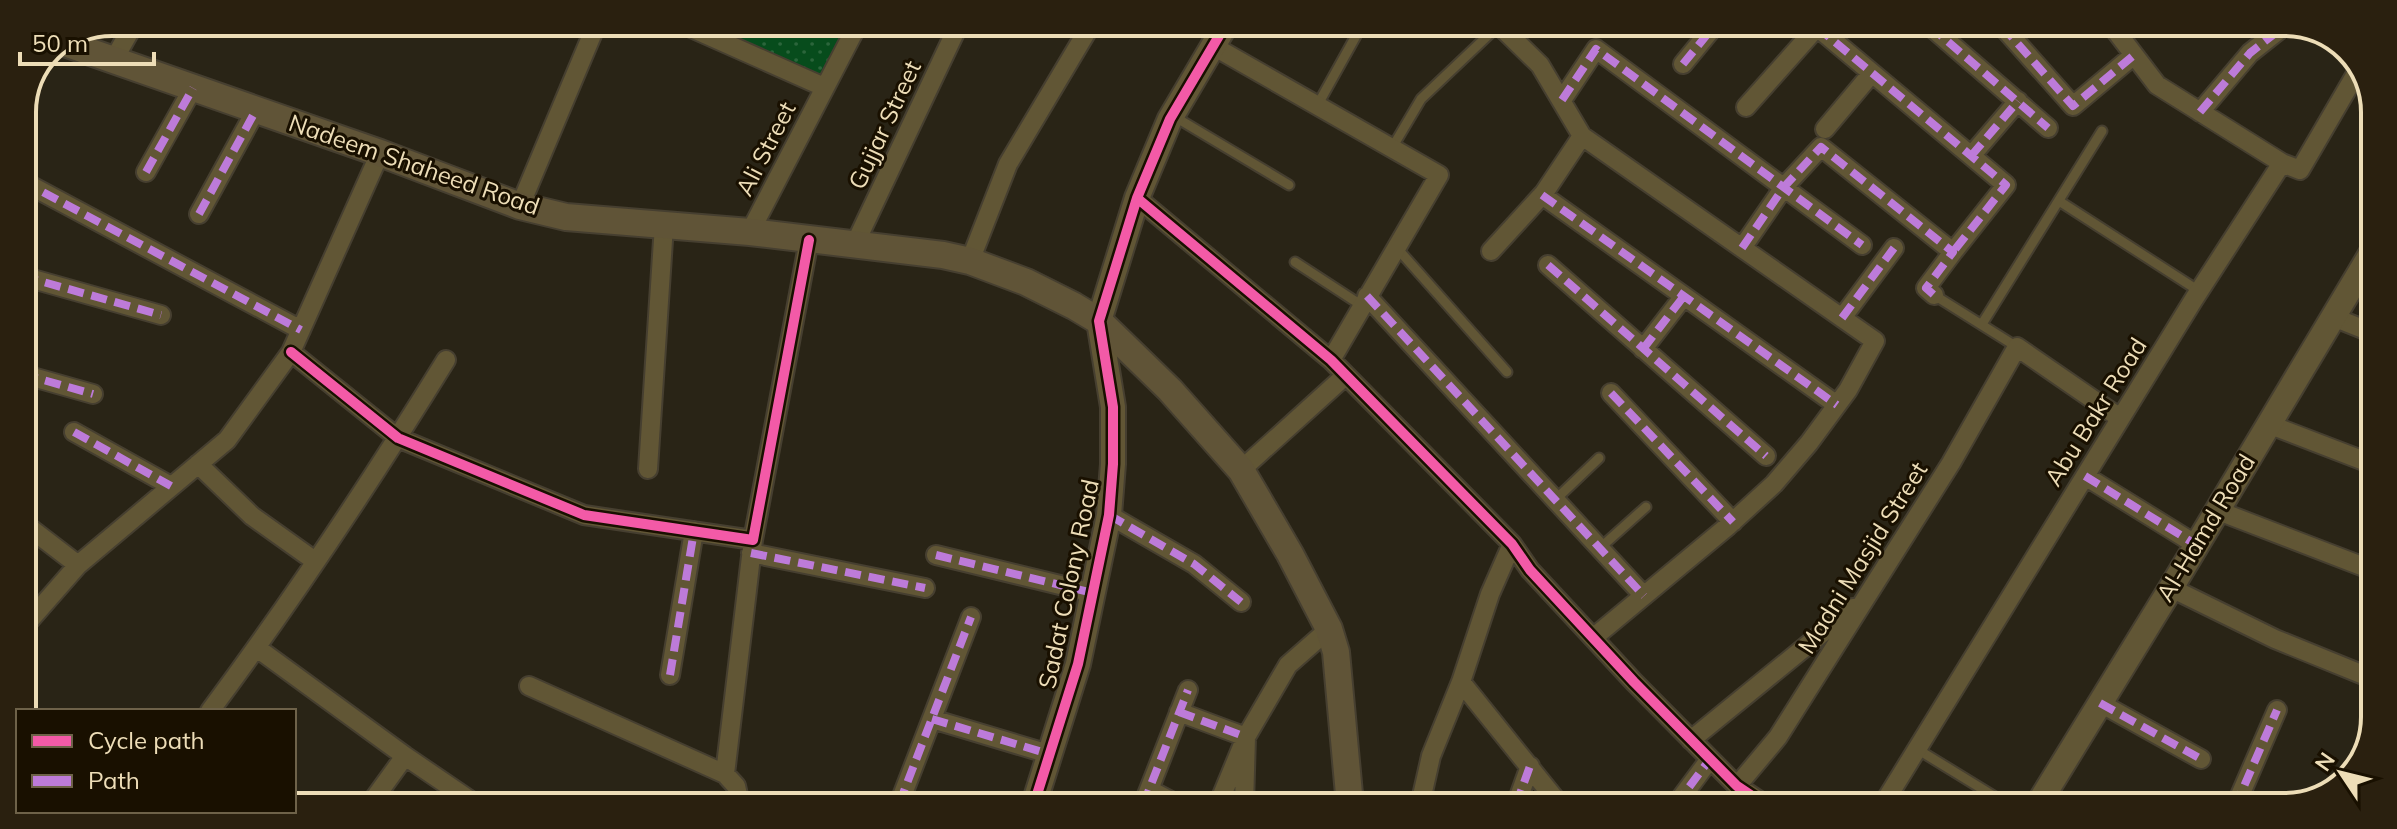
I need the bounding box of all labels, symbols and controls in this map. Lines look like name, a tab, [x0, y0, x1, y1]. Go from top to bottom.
scale bar	[20, 16, 154, 66]
text: 50 m	[32, 28, 88, 58]
street label: Gujjar Street	[841, 55, 927, 194]
street label: Ali Street	[729, 96, 802, 201]
street label: Nadeem Shaheed Road	[285, 107, 544, 221]
street label: Abu Bakr Road	[2038, 332, 2153, 491]
street label: Al-Hamd Road	[2149, 448, 2261, 607]
street label: Madni Masjid Street	[1791, 456, 1933, 659]
street label: Sadat Colony Road	[1031, 476, 1105, 691]
legend	[16, 709, 296, 813]
text: Cycle path	[88, 725, 205, 755]
north arrow	[2301, 733, 2381, 813]
text: N	[2308, 747, 2341, 776]
text: Path	[88, 765, 140, 795]

